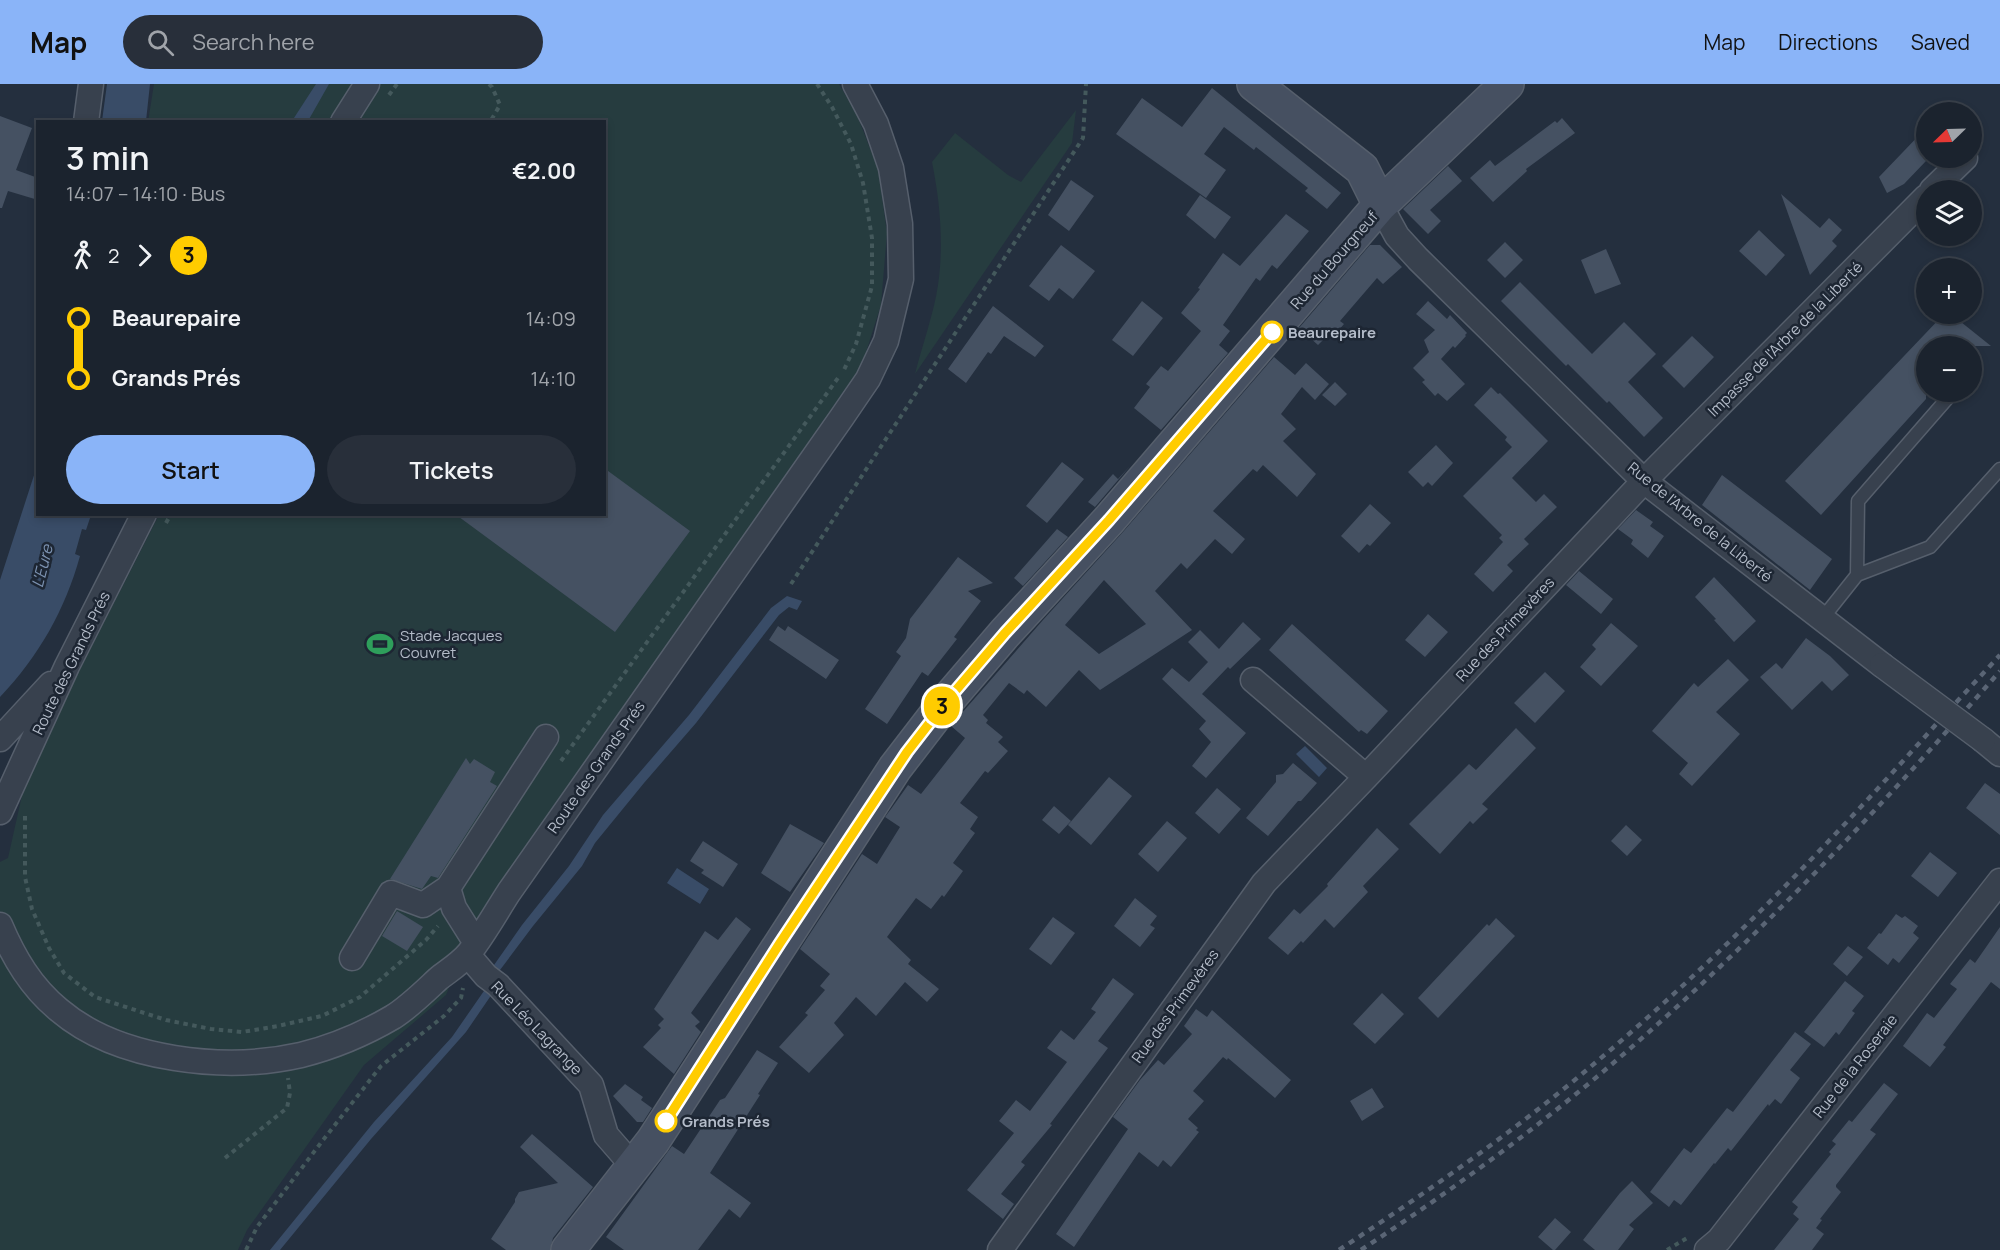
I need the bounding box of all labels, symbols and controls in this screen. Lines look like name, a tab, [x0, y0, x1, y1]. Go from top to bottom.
search box	[123, 15, 543, 69]
text: Map	[30, 23, 87, 61]
icon: search	[144, 26, 177, 59]
text: Search here	[192, 27, 315, 57]
text: Map	[1704, 28, 1745, 56]
text: Directions	[1778, 28, 1878, 56]
text: Saved	[1911, 28, 1970, 56]
north arrow	[1916, 102, 1982, 168]
map controls	[1916, 102, 1982, 402]
text: 3 min	[66, 135, 150, 180]
text: €2.00	[512, 156, 576, 186]
text: 14:07 – 14:10 · Bus	[66, 180, 225, 207]
button: layers	[1916, 180, 1982, 246]
street label: Rue du Bourgneuf	[1285, 206, 1383, 314]
icon: walk	[66, 239, 99, 272]
icon: forward	[128, 239, 161, 272]
text: 3	[182, 241, 195, 269]
text: 2	[108, 242, 119, 269]
street label: Impasse de l'Arbre de la Liberté	[1703, 257, 1867, 421]
button: +	[1916, 258, 1982, 324]
text: Beaurepaire	[112, 303, 241, 333]
text: 14:09	[526, 305, 576, 332]
marker: Beaurepaire	[1261, 321, 1283, 343]
place label: Beaurepaire	[1288, 322, 1376, 343]
button: −	[1916, 336, 1982, 402]
text: Grands Prés	[112, 363, 241, 393]
text: 14:10	[530, 365, 576, 392]
button: Start	[66, 435, 315, 504]
button: Tickets	[327, 435, 576, 504]
street label: Rue de l'Arbre de la Liberté	[1623, 457, 1777, 587]
water label: L'Eure	[26, 541, 58, 590]
street label: Rue des Primevères	[1451, 572, 1559, 686]
street label: Route des Grands Prés	[27, 588, 115, 738]
place label: Stade Jacques Couvret	[400, 625, 502, 663]
sports icon: Stade Jacques Couvret	[365, 629, 395, 659]
line badge: 3	[922, 686, 962, 726]
text: 3	[936, 692, 948, 720]
street label: Route des Grands Prés	[542, 697, 650, 837]
street label: Rue des Primevères	[1127, 945, 1224, 1067]
street label: Rue Léo Lagrange	[487, 976, 588, 1080]
street label: Rue de la Roseraie	[1808, 1010, 1902, 1122]
marker: Grands Prés	[655, 1110, 677, 1132]
place label: Grands Prés	[682, 1111, 770, 1132]

